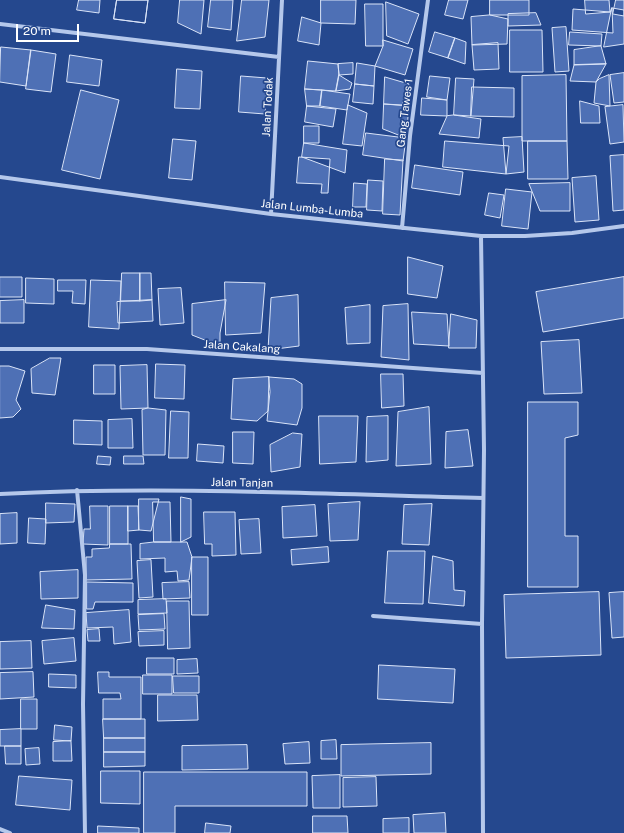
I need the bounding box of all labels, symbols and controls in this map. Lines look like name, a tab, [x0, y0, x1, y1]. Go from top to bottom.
scale bar	[18, 16, 81, 42]
text: 20 m	[23, 24, 51, 38]
street label: Jalan Todak	[260, 77, 276, 137]
street label: Gang Tawes 1	[394, 78, 416, 148]
street label: Jalan Lumba-Lumba	[260, 197, 364, 221]
street label: Jalan Cakalang	[203, 338, 281, 356]
street label: Jalan Tanjan	[211, 476, 273, 490]

